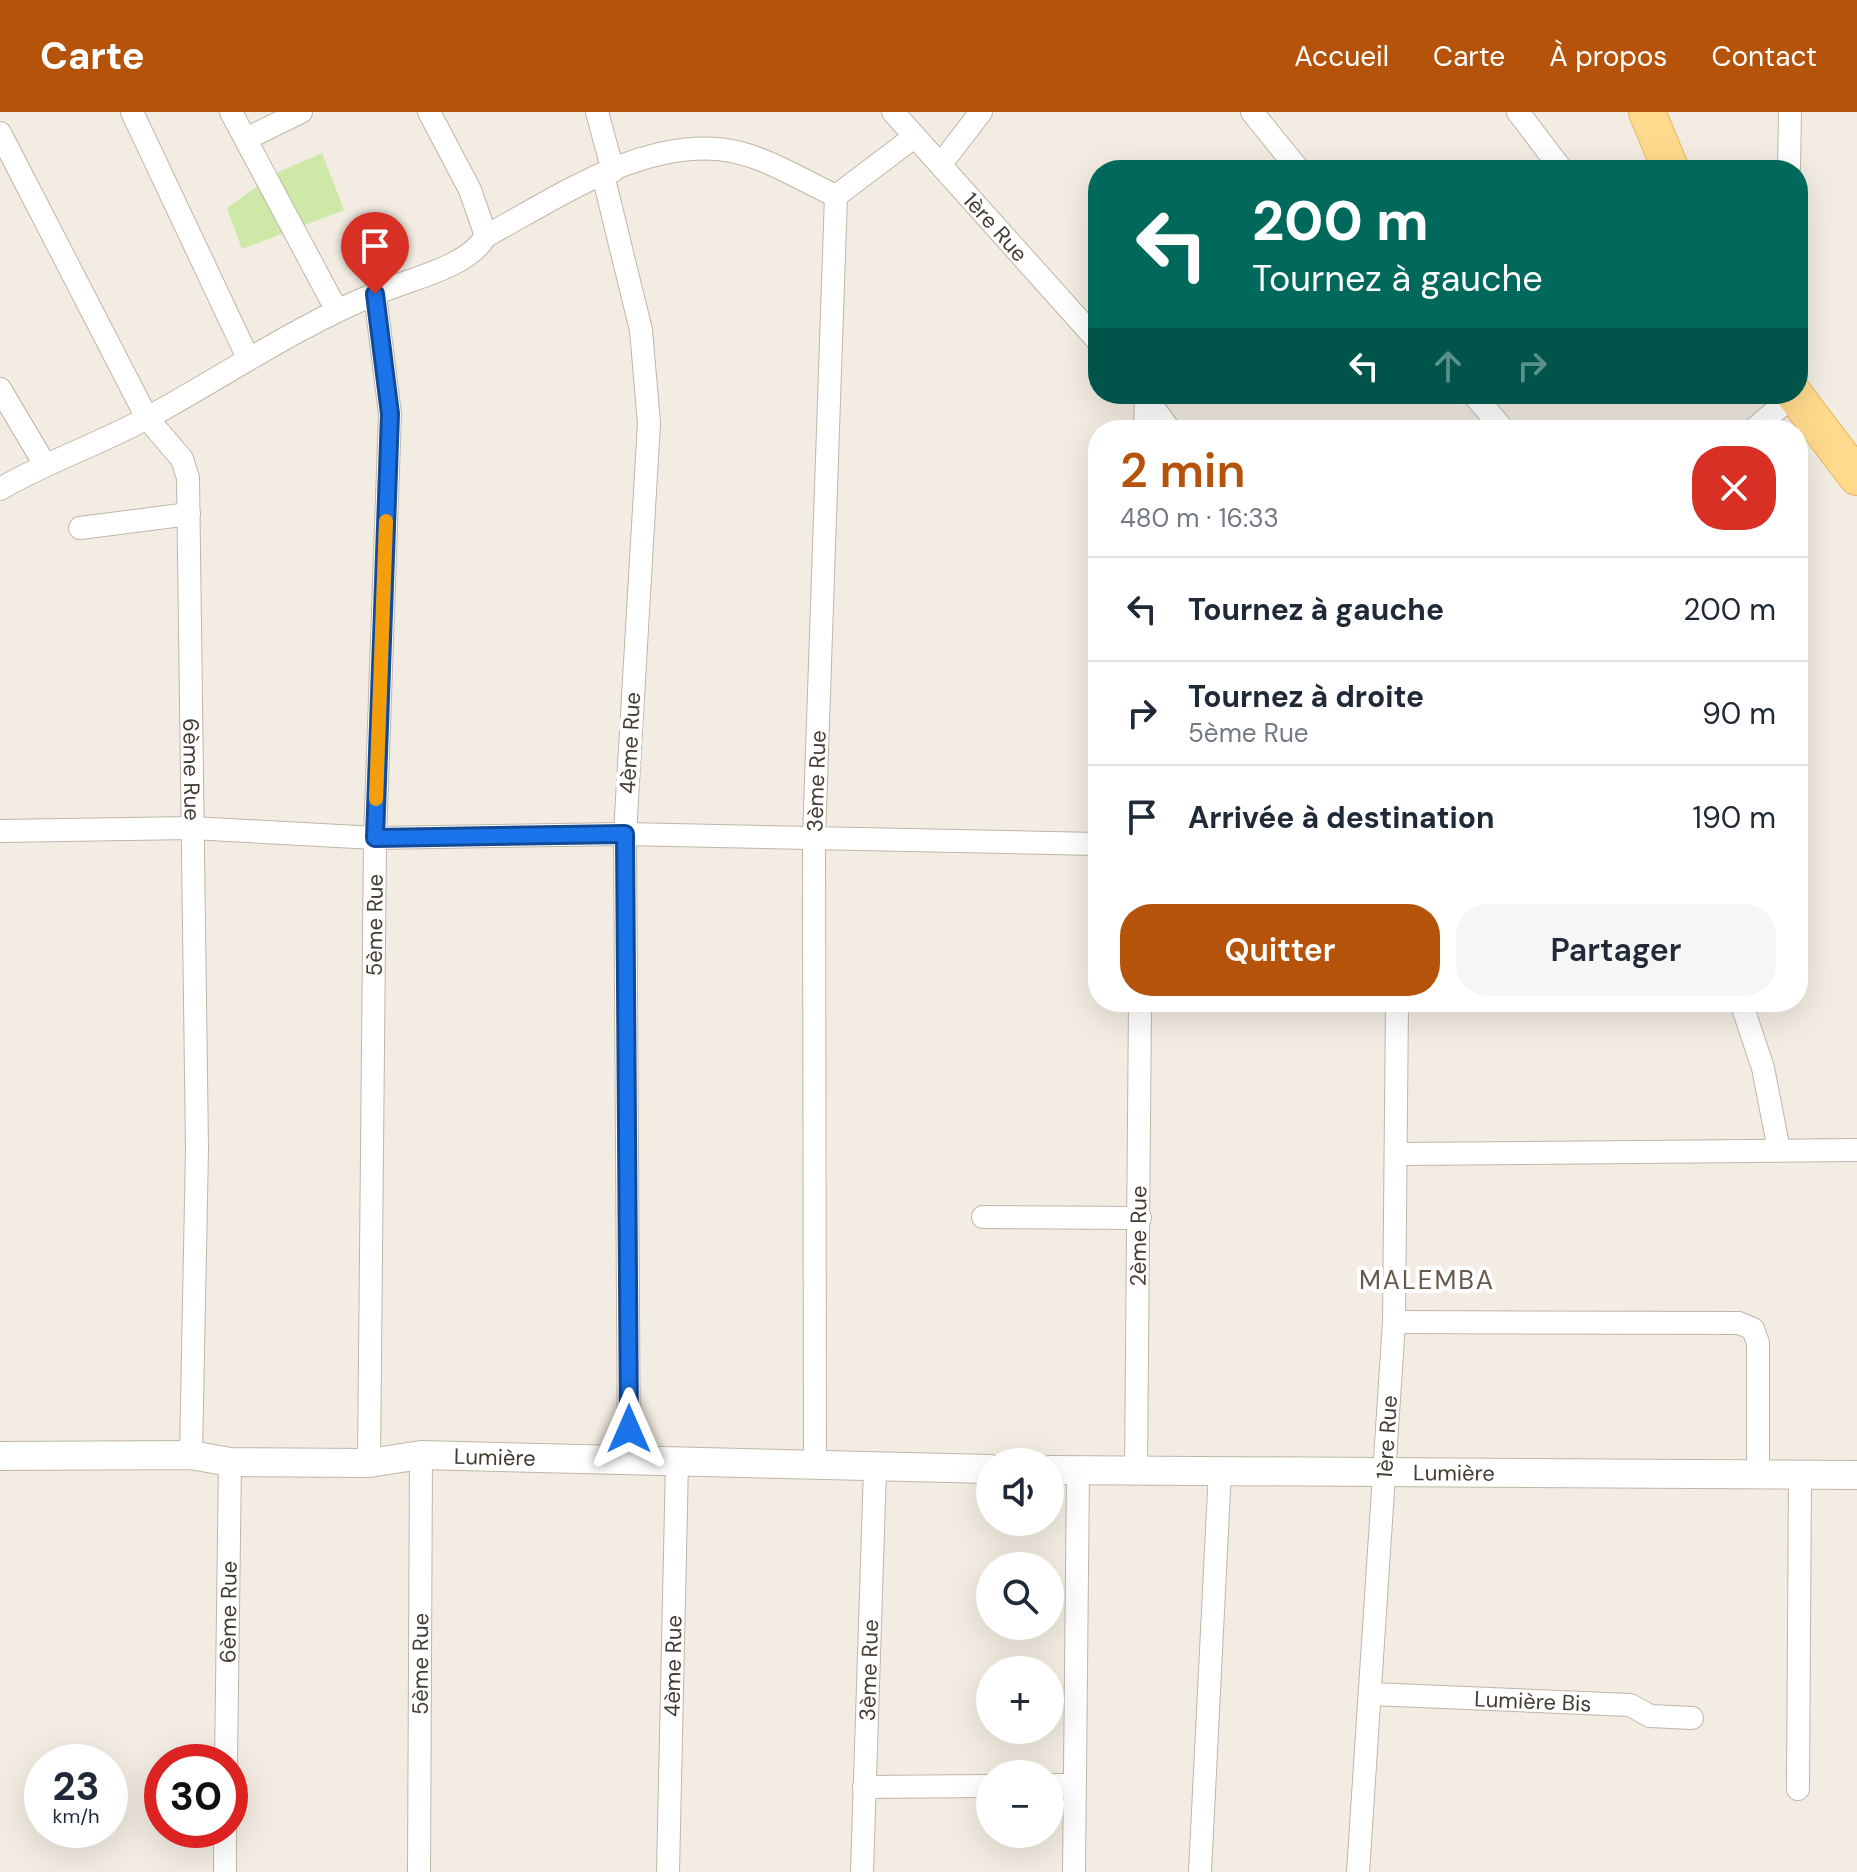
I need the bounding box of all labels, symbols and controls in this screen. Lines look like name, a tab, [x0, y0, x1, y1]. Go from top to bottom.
text: Carte	[40, 31, 145, 81]
text: Accueil	[1294, 38, 1389, 75]
text: Carte	[1433, 38, 1505, 75]
text: À propos	[1549, 38, 1667, 75]
text: Contact	[1711, 38, 1817, 75]
text: 200 m	[1252, 184, 1429, 257]
street label: 1ère Rue	[957, 186, 1034, 268]
icon: left	[1120, 192, 1224, 296]
pin	[341, 212, 409, 294]
icon: arrive	[353, 224, 397, 268]
text: Tournez à gauche	[1252, 255, 1543, 302]
icon: left	[1342, 344, 1386, 388]
icon: ahead	[1426, 344, 1470, 388]
icon: right	[1510, 344, 1554, 388]
text: 2 min	[1120, 439, 1246, 502]
button: close	[1692, 446, 1776, 530]
text: 480 m · 16:33	[1120, 501, 1279, 535]
icon: left	[1120, 587, 1164, 631]
text: Tournez à gauche	[1188, 590, 1444, 629]
text: 200 m	[1683, 590, 1776, 629]
text: Tournez à droite	[1188, 677, 1424, 716]
street label: 4ème Rue	[613, 691, 647, 795]
icon: right	[1120, 691, 1164, 735]
text: 90 m	[1702, 694, 1776, 733]
text: 5ème Rue	[1188, 716, 1309, 750]
street label: 6ème Rue	[177, 718, 207, 821]
street label: 3ème Rue	[800, 730, 832, 832]
icon: arrive	[1120, 795, 1164, 839]
text: Arrivée à destination	[1188, 798, 1494, 837]
text: 190 m	[1693, 798, 1776, 837]
street label: 5ème Rue	[359, 874, 389, 976]
button: Quitter	[1120, 904, 1440, 996]
button: Partager	[1456, 904, 1776, 996]
street label: 2ème Rue	[1123, 1185, 1153, 1287]
district label: MALEMBA	[1359, 1263, 1495, 1297]
position arrow	[587, 1387, 671, 1471]
street label: 1ère Rue	[1369, 1394, 1404, 1480]
street label: Lumière	[453, 1441, 536, 1472]
map controls	[976, 1448, 1064, 1848]
button: sound	[976, 1448, 1064, 1536]
street label: Lumière	[1413, 1458, 1495, 1487]
button: search	[976, 1552, 1064, 1640]
street label: 6ème Rue	[213, 1561, 243, 1663]
street label: 5ème Rue	[405, 1613, 435, 1715]
street label: 4ème Rue	[657, 1615, 688, 1717]
street label: 3ème Rue	[852, 1619, 885, 1721]
button: +	[976, 1656, 1064, 1744]
street label: Lumière Bis	[1474, 1684, 1592, 1718]
speed limit sign: 30	[144, 1744, 248, 1848]
text: 23	[52, 1760, 100, 1812]
button: −	[976, 1760, 1064, 1848]
text: km/h	[52, 1803, 100, 1829]

